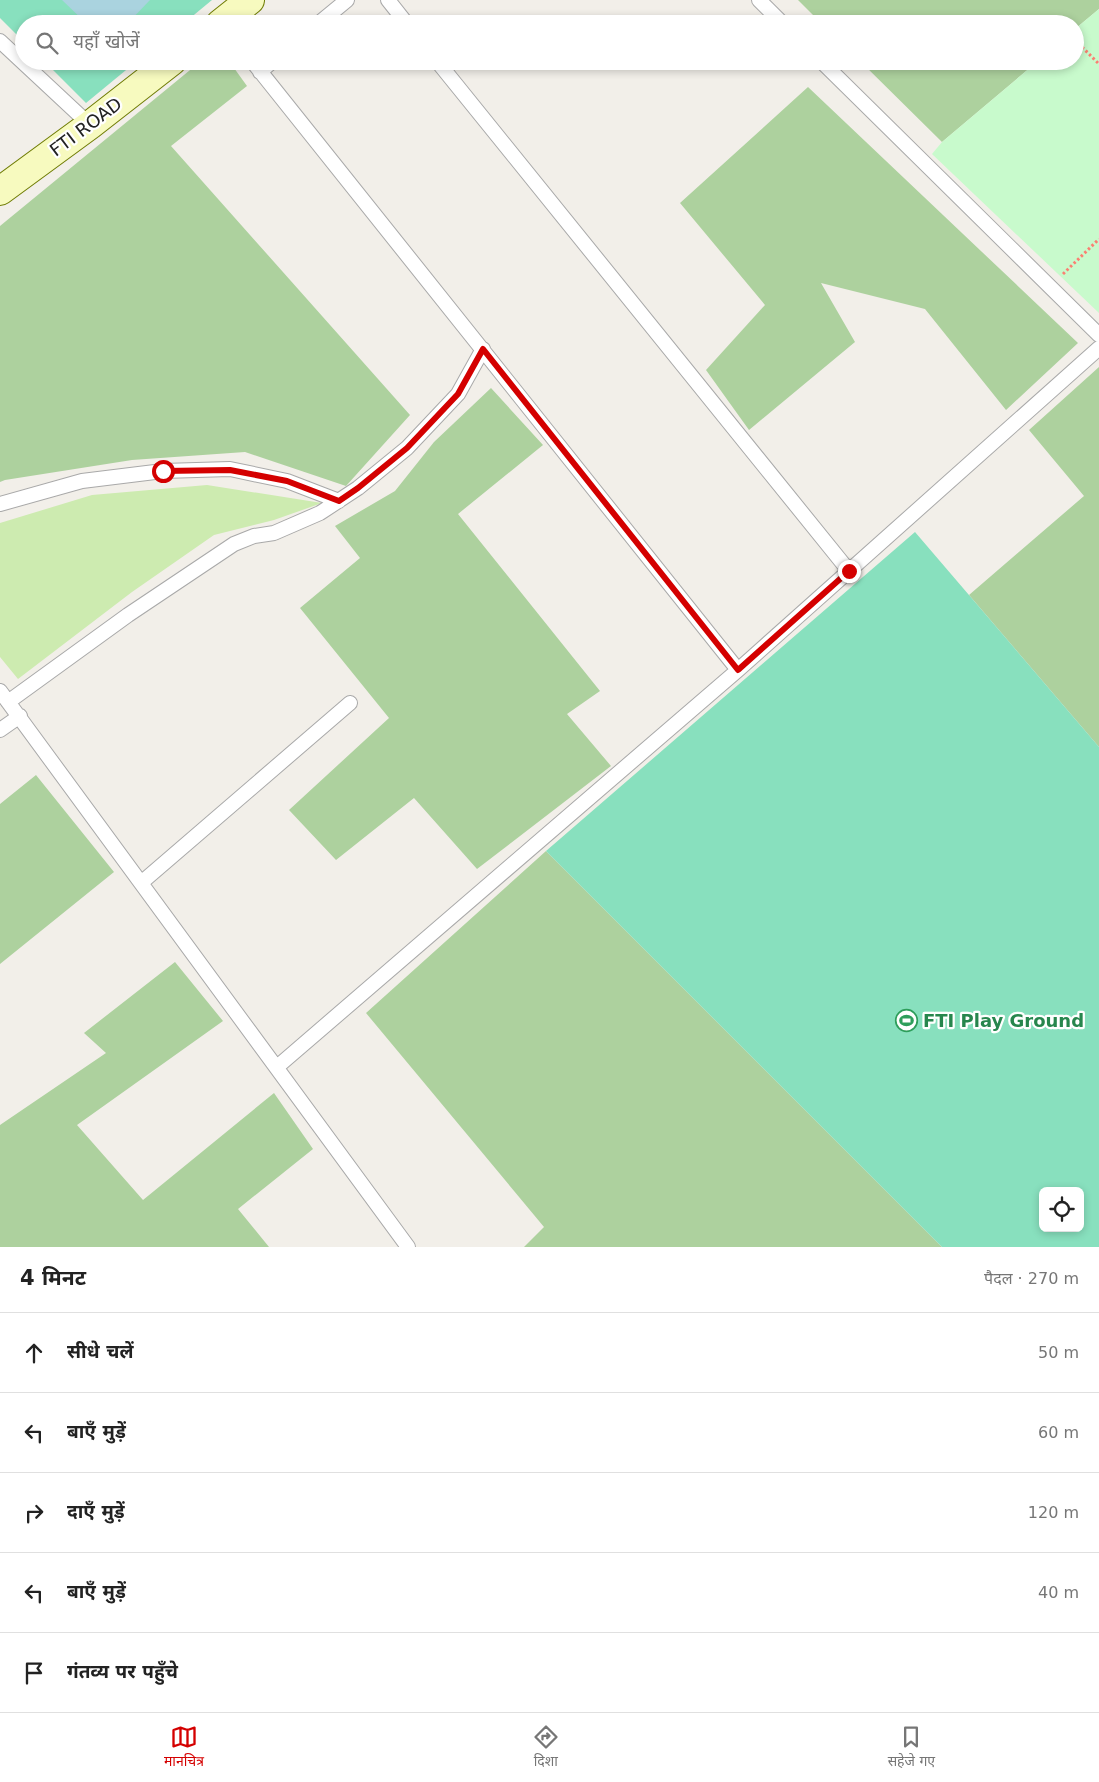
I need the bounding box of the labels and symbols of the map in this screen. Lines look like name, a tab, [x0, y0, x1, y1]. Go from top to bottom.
street label: FTI ROAD	[46, 93, 126, 160]
route start	[152, 460, 175, 483]
route end	[838, 560, 861, 583]
sports icon: FTI Play Ground	[895, 1009, 919, 1033]
place label: FTI Play Ground	[923, 1010, 1084, 1031]

